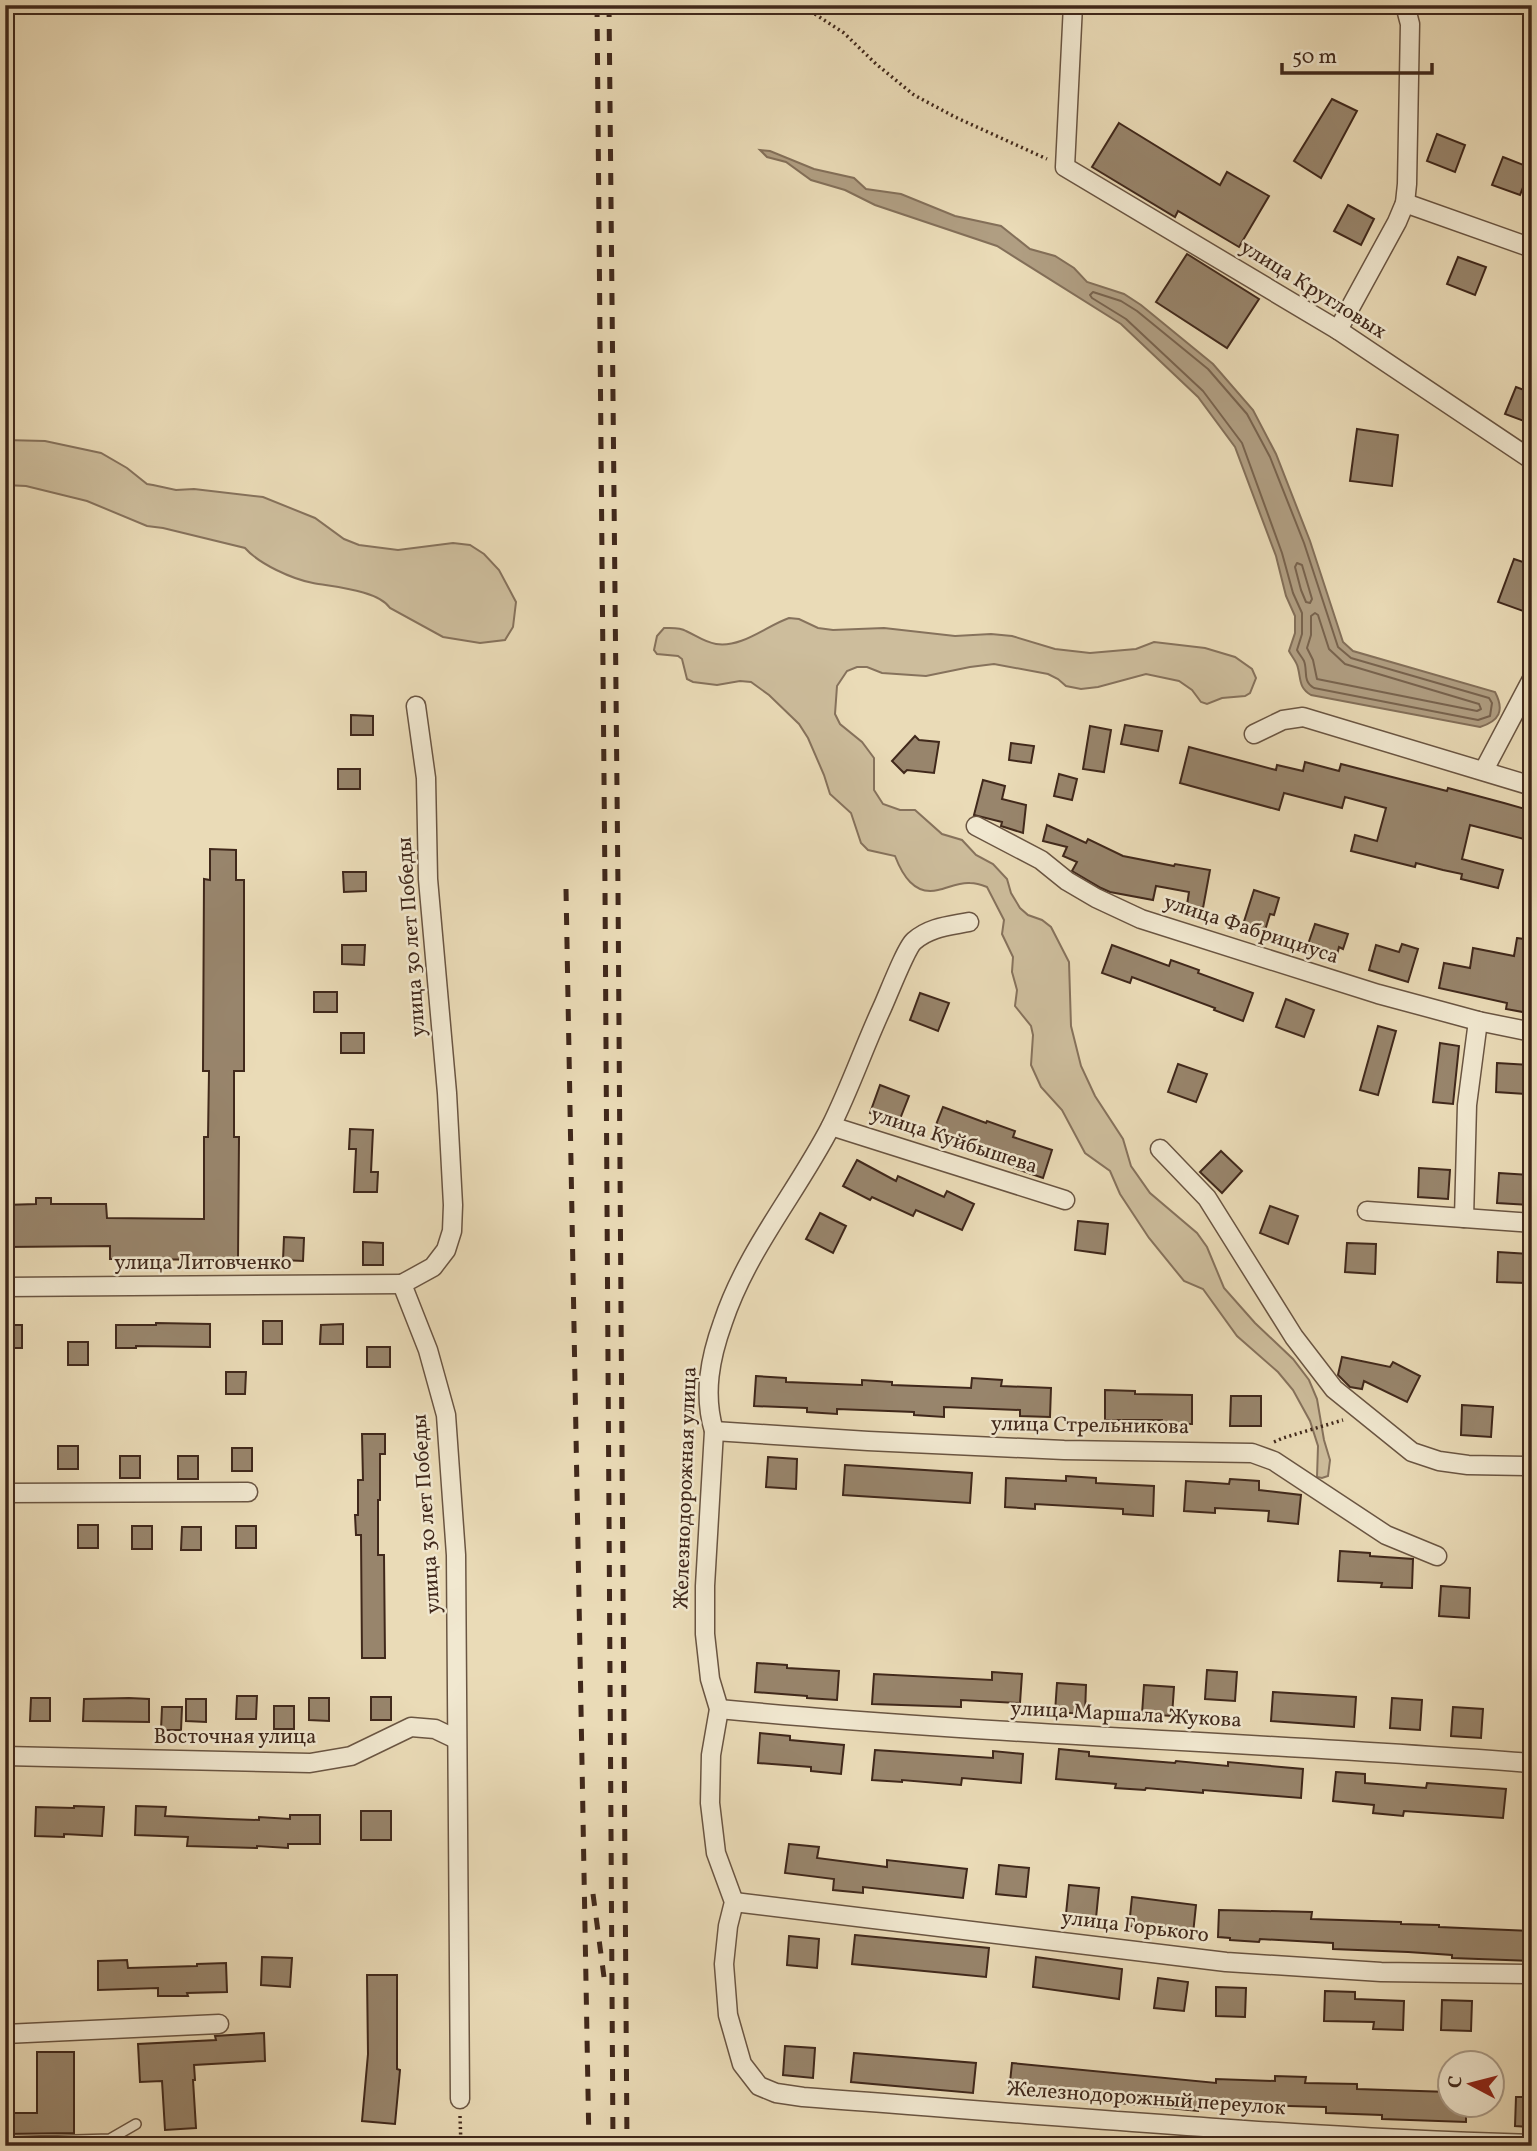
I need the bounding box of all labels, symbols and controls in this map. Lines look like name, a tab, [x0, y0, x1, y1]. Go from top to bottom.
scale bar	[1282, 32, 1432, 76]
text: 50 m	[1292, 43, 1337, 72]
street label: улица Кругловых	[1234, 233, 1392, 347]
street label: улица 30 лет Победы	[391, 836, 433, 1038]
street label: улица Фабрициуса	[1160, 888, 1342, 972]
street label: улица Куйбышева	[867, 1100, 1041, 1182]
street label: улица Литовченко	[114, 1249, 292, 1278]
street label: Железнодорожная улица	[667, 1366, 705, 1610]
street label: улица Стрельникова	[990, 1410, 1190, 1442]
street label: улица 30 лет Победы	[406, 1413, 448, 1615]
street label: улица Маршала Жукова	[1010, 1694, 1242, 1736]
street label: Восточная улица	[154, 1723, 316, 1752]
street label: улица Горького	[1060, 1904, 1210, 1950]
north arrow	[1436, 2050, 1506, 2120]
street label: Железнодорожный переулок	[1006, 2075, 1286, 2123]
text: С	[1442, 2075, 1470, 2090]

